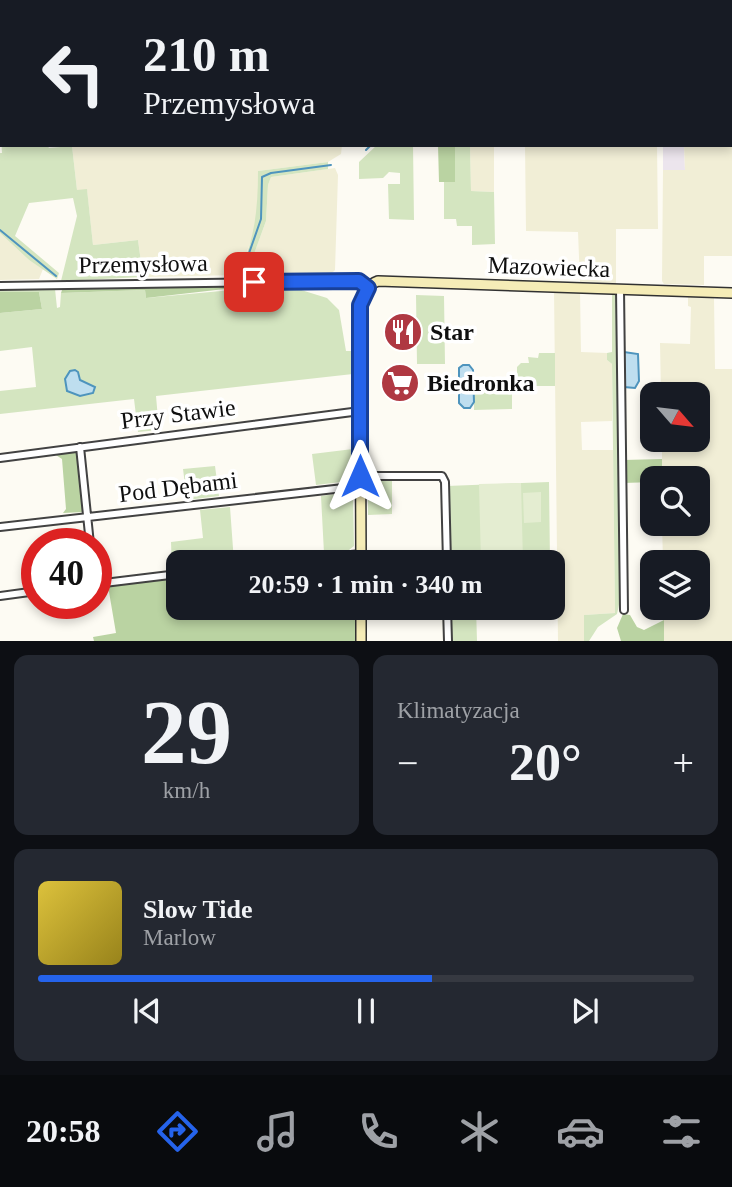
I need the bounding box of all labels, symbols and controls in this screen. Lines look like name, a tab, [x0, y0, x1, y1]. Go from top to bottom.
text: 210 m	[143, 27, 270, 82]
icon: left	[28, 28, 119, 119]
text: Przemysłowa	[143, 85, 315, 121]
street label: Przemysłowa	[78, 250, 208, 278]
pin	[224, 252, 284, 312]
street label: Mazowiecka	[487, 252, 611, 282]
icon: arrive	[235, 263, 273, 301]
restaurant icon: Star	[382, 311, 424, 353]
place label: Star	[430, 319, 474, 345]
supermarket icon: Biedronka	[379, 362, 421, 404]
place label: Biedronka	[427, 370, 535, 396]
north arrow	[640, 382, 710, 452]
map controls	[640, 382, 710, 620]
street label: Przy Stawie	[119, 394, 237, 434]
position arrow	[323, 439, 397, 513]
button: search	[640, 466, 710, 536]
street label: Pod Dębami	[117, 467, 239, 507]
speed limit sign: 40	[21, 528, 112, 619]
button: layers	[640, 550, 710, 620]
text: 20:59 · 1 min · 340 m	[249, 570, 483, 599]
text: 29	[141, 682, 232, 783]
text: Klimatyzacja	[397, 698, 520, 723]
text: 20°	[509, 734, 582, 791]
text: −	[397, 742, 418, 784]
text: +	[673, 742, 694, 784]
text: km/h	[163, 778, 210, 803]
text: Slow Tide	[143, 895, 253, 924]
text: Marlow	[143, 925, 216, 950]
icon: previous	[128, 992, 166, 1030]
icon: pause	[347, 992, 385, 1030]
icon: next	[566, 992, 604, 1030]
icon: directions	[153, 1107, 202, 1156]
icon: music	[253, 1107, 302, 1156]
icon: phone	[354, 1107, 403, 1156]
icon: climate	[455, 1107, 504, 1156]
icon: car	[556, 1107, 605, 1156]
icon: filters	[657, 1107, 706, 1156]
text: 20:58	[26, 1113, 101, 1149]

